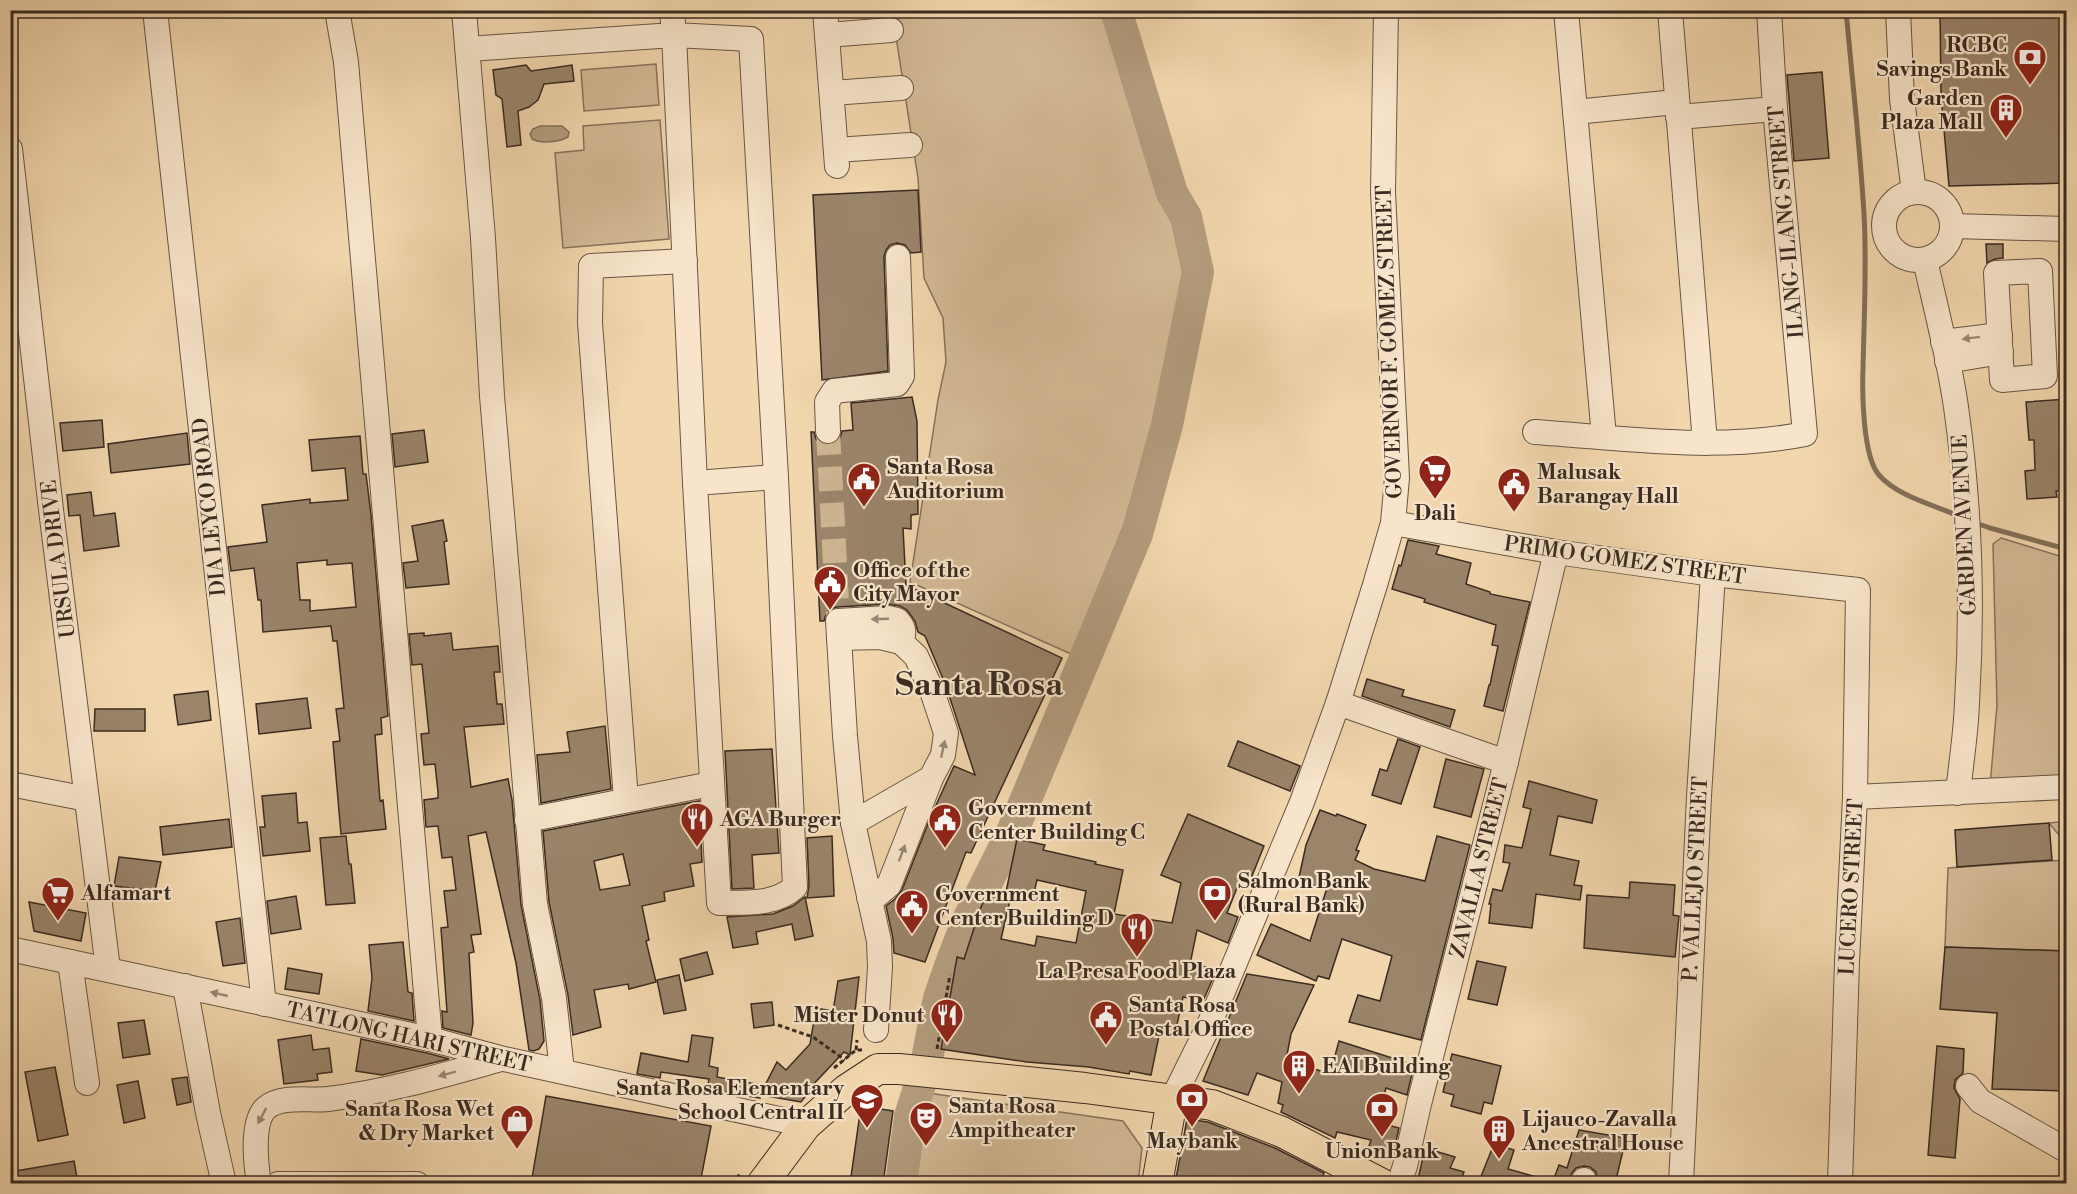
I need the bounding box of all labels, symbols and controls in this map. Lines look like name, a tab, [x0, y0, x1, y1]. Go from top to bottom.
place label: RCBC Savings Bank	[1877, 33, 2008, 83]
bank icon: RCBC Savings Bank	[2012, 39, 2048, 86]
place label: Garden Plaza Mall	[1881, 86, 1983, 136]
building icon: Garden Plaza Mall	[1988, 92, 2024, 139]
street label: ILANG-ILANG STREET	[1764, 104, 1810, 339]
street label: GOVERNOR F. GOMEZ STREET	[1372, 184, 1408, 499]
one-way arrow	[1962, 334, 1981, 343]
street label: DIA LEYCO ROAD	[188, 416, 232, 597]
street label: GARDEN AVENUE	[1947, 434, 1983, 616]
supermarket icon: Dali	[1417, 453, 1453, 500]
place label: Santa Rosa Auditorium	[886, 455, 1004, 505]
place label: Malusak Barangay Hall	[1537, 460, 1679, 510]
public building icon: Santa Rosa Auditorium	[846, 461, 882, 508]
public building icon: Malusak Barangay Hall	[1496, 466, 1532, 513]
street label: URSULA DRIVE	[36, 478, 82, 639]
place label: Dali	[1414, 501, 1456, 527]
street label: PRIMO GOMEZ STREET	[1502, 531, 1748, 591]
place label: Office of the City Mayor	[853, 558, 970, 608]
public building icon: Office of the City Mayor	[812, 564, 848, 611]
one-way arrow	[871, 614, 890, 624]
district label: Santa Rosa	[895, 665, 1064, 706]
one-way arrow	[939, 739, 948, 758]
street label: ZAVALLA STREET	[1445, 775, 1515, 961]
street label: P. VALLEJO STREET	[1678, 775, 1714, 982]
place label: Government Center Building C	[968, 796, 1145, 846]
street label: LUCERO STREET	[1834, 798, 1870, 976]
restaurant icon: AGA Burger	[679, 801, 715, 848]
public building icon: Government Center Building C	[927, 802, 963, 849]
place label: AGA Burger	[719, 807, 841, 833]
one-way arrow	[897, 843, 907, 861]
place label: Salmon Bank (Rural Bank)	[1238, 869, 1370, 919]
supermarket icon: Alfamart	[40, 875, 76, 922]
bank icon: Salmon Bank (Rural Bank)	[1197, 875, 1233, 922]
place label: Alfamart	[80, 881, 171, 907]
place label: Government Center Building D	[935, 882, 1114, 932]
public building icon: Government Center Building D	[894, 888, 930, 935]
restaurant icon: La Presa Food Plaza	[1119, 911, 1155, 958]
place label: La Presa Food Plaza	[1038, 959, 1237, 985]
one-way arrow	[209, 988, 228, 998]
place label: Santa Rosa Postal Office	[1129, 993, 1253, 1043]
street label: TATLONG HARI STREET	[284, 997, 534, 1079]
restaurant icon: Mister Donut	[929, 997, 965, 1044]
public building icon: Santa Rosa Postal Office	[1088, 999, 1124, 1046]
place label: Mister Donut	[794, 1003, 925, 1029]
building icon: EAI Building	[1281, 1048, 1317, 1095]
place label: EAI Building	[1322, 1054, 1451, 1080]
one-way arrow	[438, 1070, 456, 1079]
place label: Santa Rosa Elementary School Central II	[616, 1076, 844, 1126]
bank icon: Maybank	[1174, 1081, 1210, 1128]
school or university icon: Santa Rosa Elementary School Central II	[849, 1082, 885, 1129]
bank icon: UnionBank	[1364, 1091, 1400, 1138]
place label: Santa Rosa Ampitheater	[948, 1094, 1076, 1144]
place label: Santa Rosa Wet & Dry Market	[345, 1097, 495, 1147]
theatre icon: Santa Rosa Ampitheater	[908, 1100, 944, 1147]
shop icon: Santa Rosa Wet & Dry Market	[499, 1103, 535, 1150]
one-way arrow	[258, 1107, 268, 1125]
place label: Lijauco-Zavalla Ancestral House	[1521, 1107, 1684, 1157]
building icon: Lijauco-Zavalla Ancestral House	[1481, 1113, 1517, 1160]
place label: Maybank	[1146, 1129, 1239, 1155]
place label: UnionBank	[1325, 1139, 1440, 1165]

